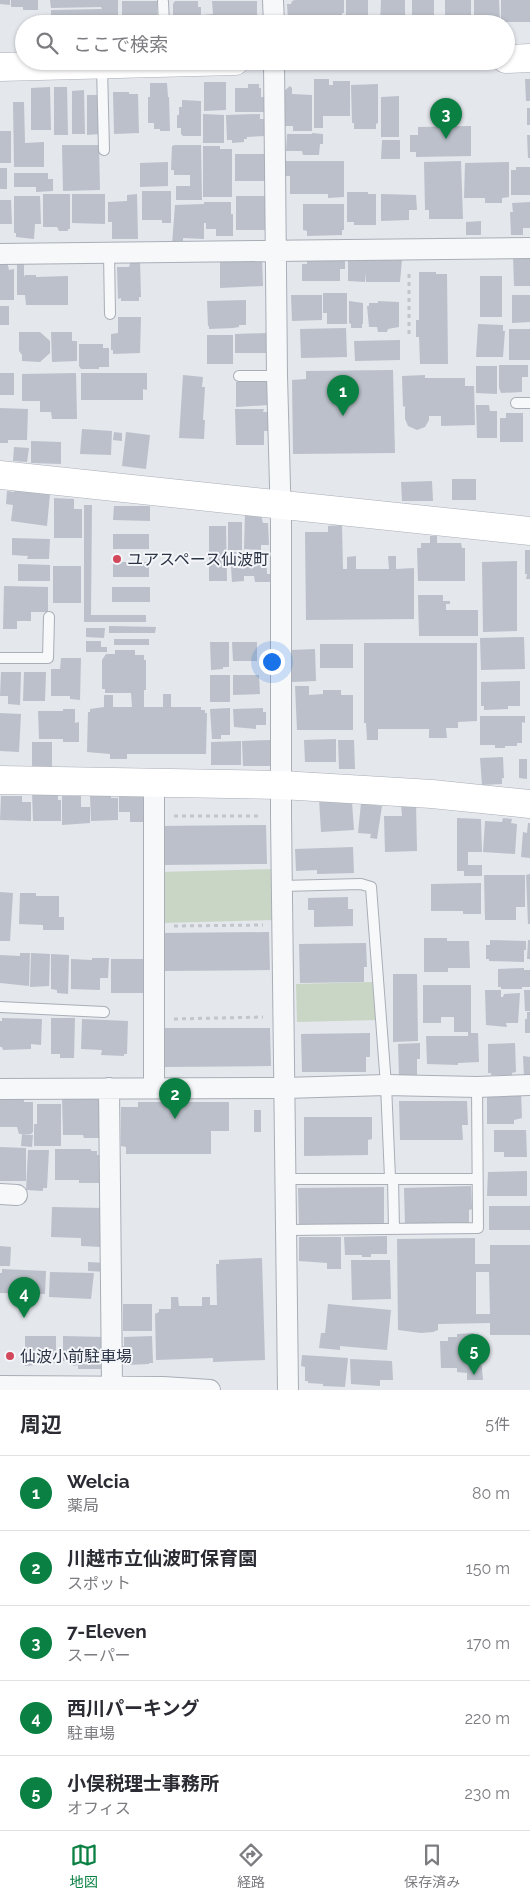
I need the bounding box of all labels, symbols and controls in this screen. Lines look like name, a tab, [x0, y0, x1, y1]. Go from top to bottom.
search box	[15, 15, 515, 70]
icon: search	[33, 29, 61, 57]
text: ここで検索	[73, 33, 168, 55]
pin: 3	[430, 98, 462, 139]
pin: 1	[327, 375, 359, 416]
place label: ユアスペース仙波町	[127, 550, 269, 569]
marker: ユアスペース仙波町	[111, 553, 123, 565]
your location	[259, 649, 285, 675]
pin: 2	[159, 1078, 191, 1119]
pin: 4	[8, 1277, 40, 1318]
pin: 5	[458, 1334, 490, 1375]
place label: 仙波小前駐車場	[20, 1347, 132, 1366]
marker: 仙波小前駐車場	[4, 1350, 16, 1362]
text: 周辺	[20, 1412, 62, 1437]
text: 5件	[485, 1415, 510, 1434]
text: Welcia	[67, 1470, 130, 1492]
text: 1	[32, 1484, 40, 1503]
text: 80 m	[472, 1484, 510, 1503]
text: 薬局	[67, 1496, 99, 1515]
text: 川越市立仙波町保育園	[67, 1547, 257, 1569]
text: 2	[31, 1559, 41, 1578]
text: 150 m	[466, 1559, 510, 1578]
text: スポット	[67, 1574, 131, 1593]
text: 7-Eleven	[67, 1620, 147, 1642]
text: 3	[32, 1634, 40, 1653]
text: 170 m	[466, 1634, 510, 1653]
text: スーパー	[67, 1646, 131, 1665]
text: 西川パーキング	[67, 1697, 199, 1719]
text: 4	[31, 1709, 41, 1728]
text: 220 m	[465, 1709, 510, 1728]
text: 駐車場	[67, 1724, 115, 1743]
text: 小俣税理士事務所	[67, 1772, 219, 1794]
text: 5	[32, 1784, 40, 1803]
text: 230 m	[465, 1784, 510, 1803]
text: オフィス	[67, 1799, 131, 1818]
tab: 地図	[70, 1841, 98, 1891]
tab: 経路	[237, 1841, 265, 1891]
tab: 保存済み	[404, 1841, 460, 1891]

